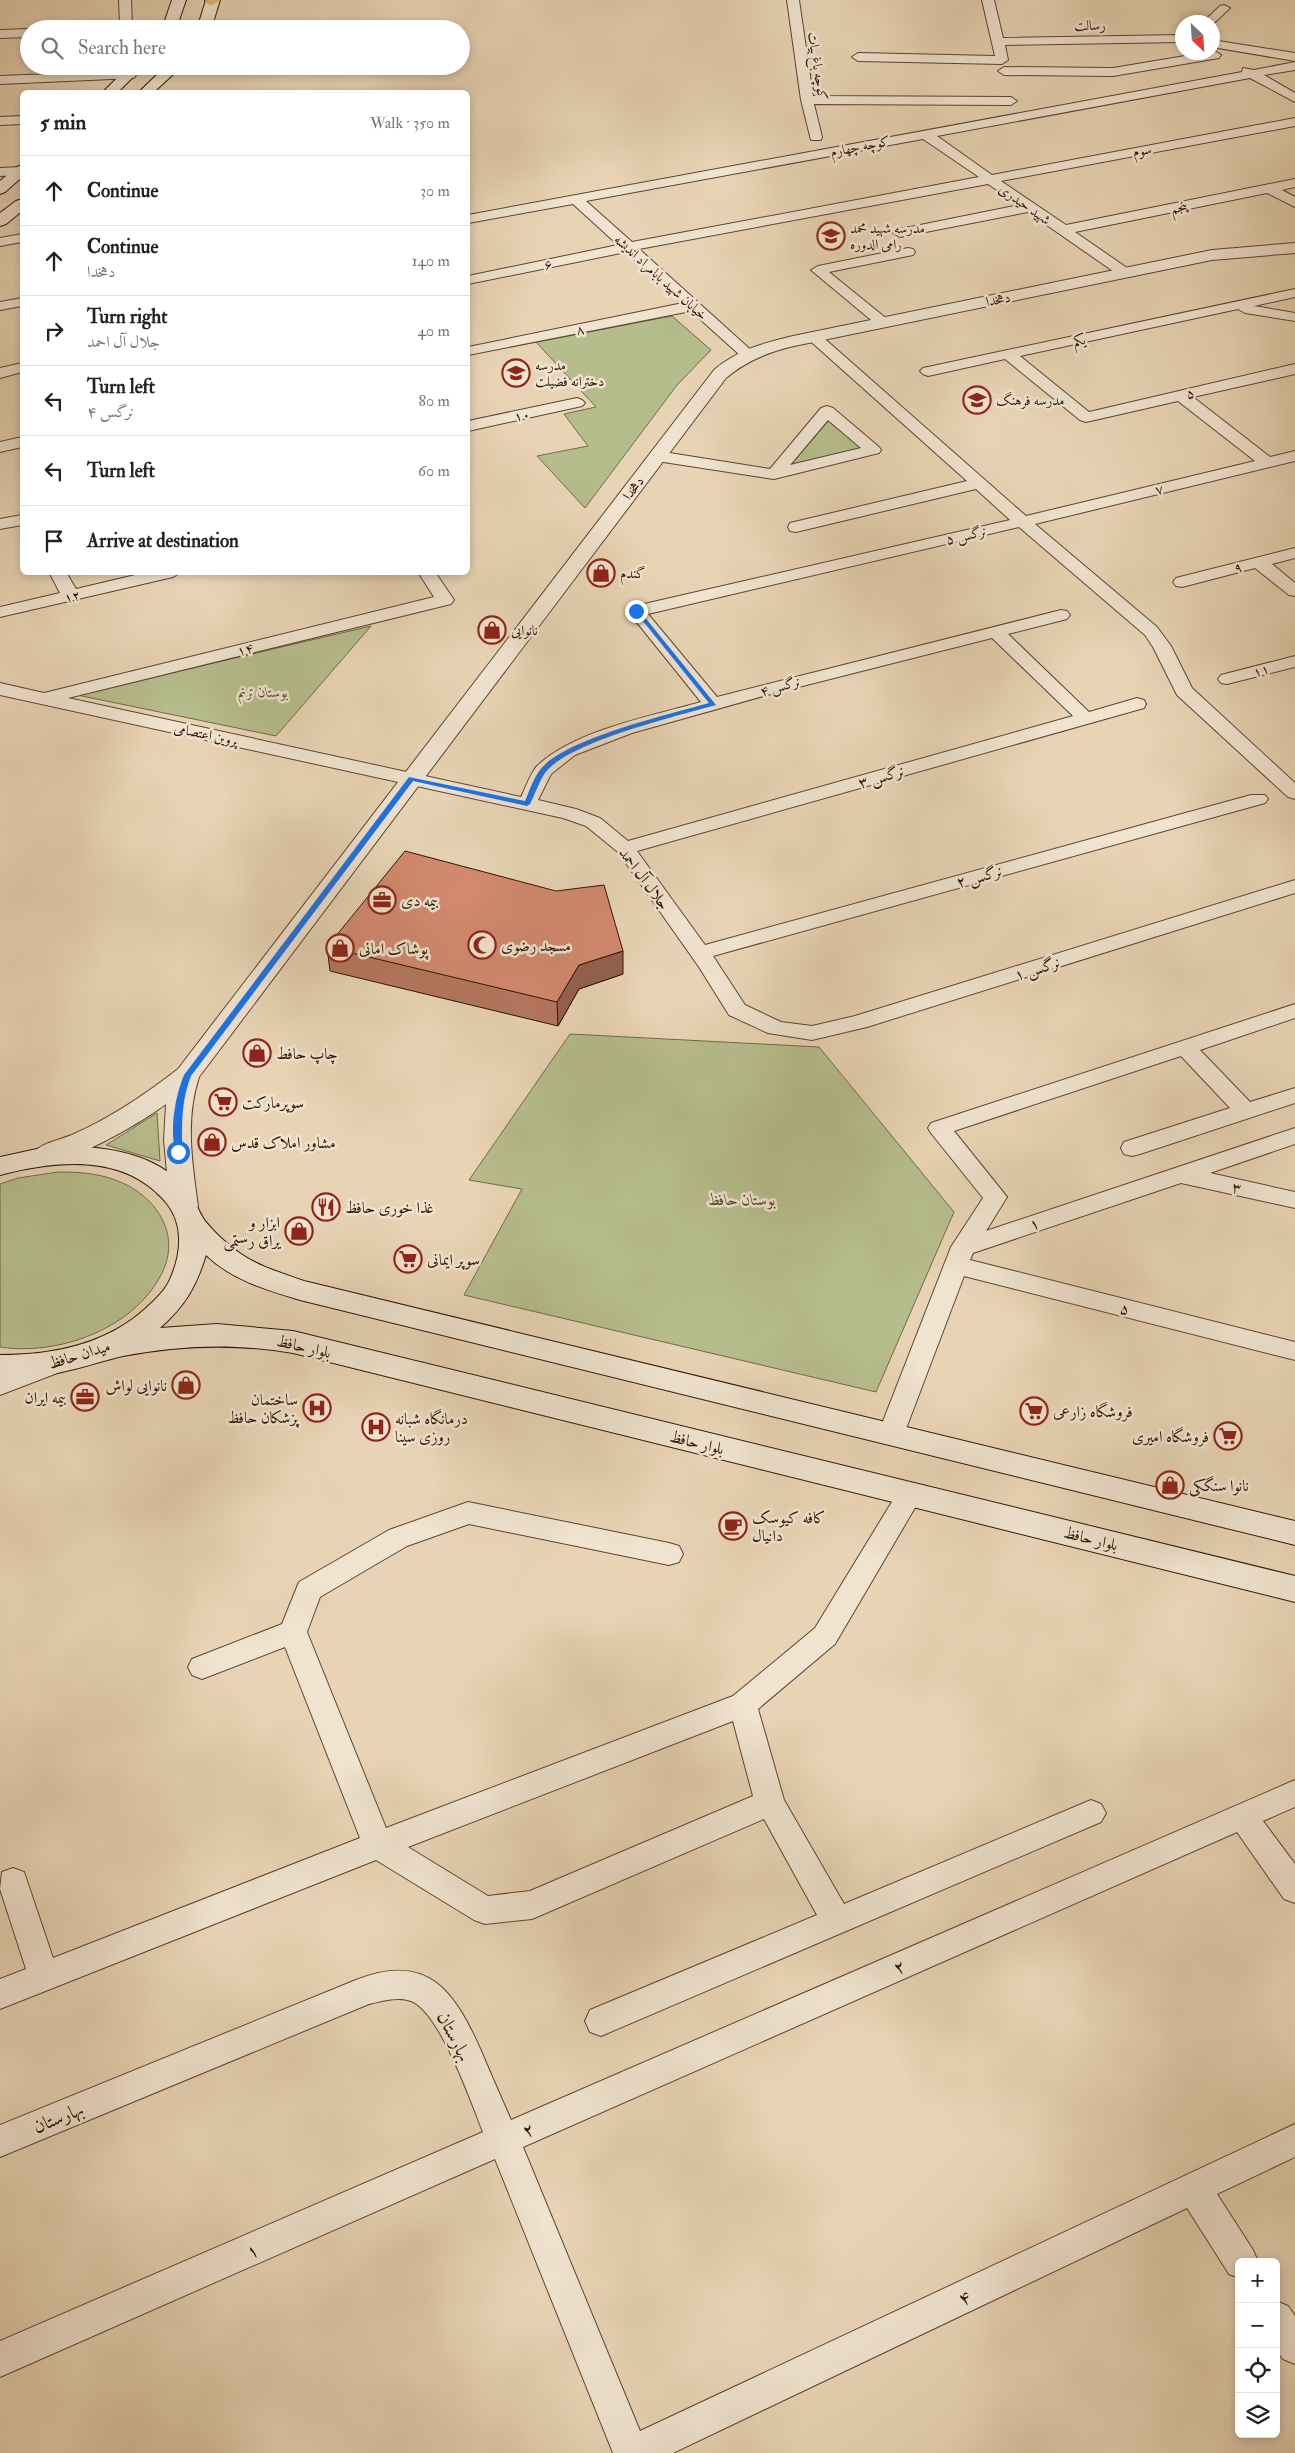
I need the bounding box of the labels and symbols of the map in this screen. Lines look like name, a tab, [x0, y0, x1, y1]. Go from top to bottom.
north arrow	[1175, 15, 1220, 60]
street label: رسالت	[1074, 17, 1106, 34]
street label: کوچه باغ بیات	[801, 31, 831, 102]
street label: کوچه چهارم	[829, 132, 892, 165]
street label: سوم	[1131, 140, 1154, 164]
street label: شهید حیدری	[995, 180, 1054, 229]
street label: پنجم	[1169, 197, 1192, 222]
place label: مدرسه شهید محمد رامی الدوره	[850, 220, 925, 253]
school or university icon: مدرسه شهید محمد رامی الدوره	[816, 221, 846, 251]
street label: خیابان شهید بابامراد اندیشه	[610, 231, 711, 324]
street label: ۶	[542, 255, 554, 274]
street label: دهخدا	[984, 289, 1012, 310]
street label: ۸	[574, 320, 586, 339]
street label: یکم	[1071, 331, 1089, 355]
place label: مدرسه دخترانه فضيلت	[535, 357, 604, 390]
school or university icon: مدرسه دخترانه فضيلت	[501, 358, 531, 388]
street label: ۵	[1184, 384, 1196, 403]
school or university icon: مدرسه فرهنگ	[962, 385, 992, 415]
place label: مدرسه فرهنگ	[996, 391, 1064, 409]
street label: ۱۰	[512, 405, 532, 426]
street label: دهخدا	[619, 473, 648, 503]
street label: ۷	[1153, 480, 1165, 499]
street label: نرگس ۵	[944, 523, 988, 549]
shop icon: گندم	[586, 558, 616, 588]
street label: ۹	[1232, 558, 1244, 577]
place label: گندم	[620, 565, 646, 586]
street label: ۱۲	[62, 586, 82, 607]
route end	[625, 600, 648, 623]
shop icon: نانوایی	[477, 615, 507, 645]
place label: نانوایی	[511, 622, 538, 640]
street label: ۱۴	[235, 639, 255, 660]
street label: ۱۱	[1251, 660, 1271, 681]
street label: نرگس ۴	[758, 673, 802, 701]
park label: بوستان ترنم	[238, 684, 288, 705]
street label: پروین اعتصامی	[172, 719, 241, 750]
street label: نرگس ۳	[856, 761, 907, 793]
street label: جلال آل احمد	[614, 843, 674, 914]
street label: نرگس ۲	[954, 861, 1005, 893]
office icon: بیمه دی	[367, 885, 397, 915]
place label: بیمه دی	[401, 891, 439, 911]
mosque icon: مسجد رضوی	[467, 930, 497, 960]
shop icon: پوشاک امانی	[325, 933, 355, 963]
place label: مسجد رضوی	[501, 936, 571, 956]
place label: پوشاک امانی	[359, 939, 429, 960]
street label: نرگس ۱	[1012, 953, 1063, 985]
shop icon: چاپ حافط	[242, 1038, 272, 1068]
place label: چاپ حافط	[276, 1044, 338, 1065]
supermarket icon: سوپرمارکت	[208, 1087, 238, 1117]
place label: سوپرمارکت	[242, 1093, 304, 1113]
shop icon: مشاور املاک قدس	[197, 1127, 227, 1157]
place label: مشاور املاک قدس	[231, 1133, 336, 1153]
route start	[167, 1141, 190, 1164]
street label: ۳	[1230, 1177, 1244, 1199]
park label: بوستان حافظ	[708, 1190, 776, 1210]
restaurant icon: غذا خوری حافظ	[311, 1192, 341, 1222]
place label: غذا خوری حافظ	[345, 1198, 434, 1218]
place label: ابزار و یراق رستمی	[223, 1213, 282, 1252]
street label: ۱	[1027, 1213, 1042, 1235]
shop icon: ابزار و یراق رستمی	[284, 1216, 314, 1246]
supermarket icon: سوپر ایمانی	[393, 1244, 423, 1274]
place label: سوپر ایمانی	[427, 1250, 480, 1270]
street label: ۵	[1118, 1298, 1132, 1320]
street label: بلوار حافظ	[274, 1331, 333, 1363]
street label: میدان حافظ	[46, 1336, 113, 1374]
shop icon: نانوایی لواش	[171, 1370, 201, 1400]
place label: نانوایی لواش	[105, 1376, 167, 1396]
office icon: بیمه ایران	[70, 1382, 100, 1412]
place label: بیمه ایران	[25, 1388, 66, 1408]
place label: ساختمان پزشکان حافظ	[227, 1390, 300, 1428]
hospital icon: ساختمان پزشکان حافظ	[302, 1393, 332, 1423]
supermarket icon: فروشگاه زارعی	[1019, 1396, 1049, 1426]
place label: فروشگاه زارعی	[1053, 1401, 1133, 1422]
place label: درمانگاه شبانه روزی سینا	[395, 1408, 468, 1447]
hospital icon: درمانگاه شبانه روزی سینا	[361, 1412, 391, 1442]
supermarket icon: فروشگاه امیری	[1213, 1421, 1243, 1451]
place label: فروشگاه امیری	[1132, 1426, 1209, 1447]
street label: بلوار حافظ	[667, 1427, 726, 1459]
shop icon: نانوا سنگکی	[1155, 1470, 1185, 1500]
place label: نانوا سنگکی	[1189, 1475, 1249, 1497]
place label: کافه کیوسک دانیال	[752, 1508, 826, 1546]
cafe icon: کافه کیوسک دانیال	[718, 1511, 748, 1541]
street label: بلوار حافظ	[1061, 1523, 1120, 1555]
street label: ۲	[889, 1954, 909, 1980]
street label: بهارستان	[431, 2008, 477, 2065]
street label: بهارستان	[29, 2097, 87, 2139]
street label: ۲	[518, 2117, 538, 2143]
street label: ۱	[242, 2238, 262, 2264]
street label: ۴	[954, 2285, 975, 2311]

